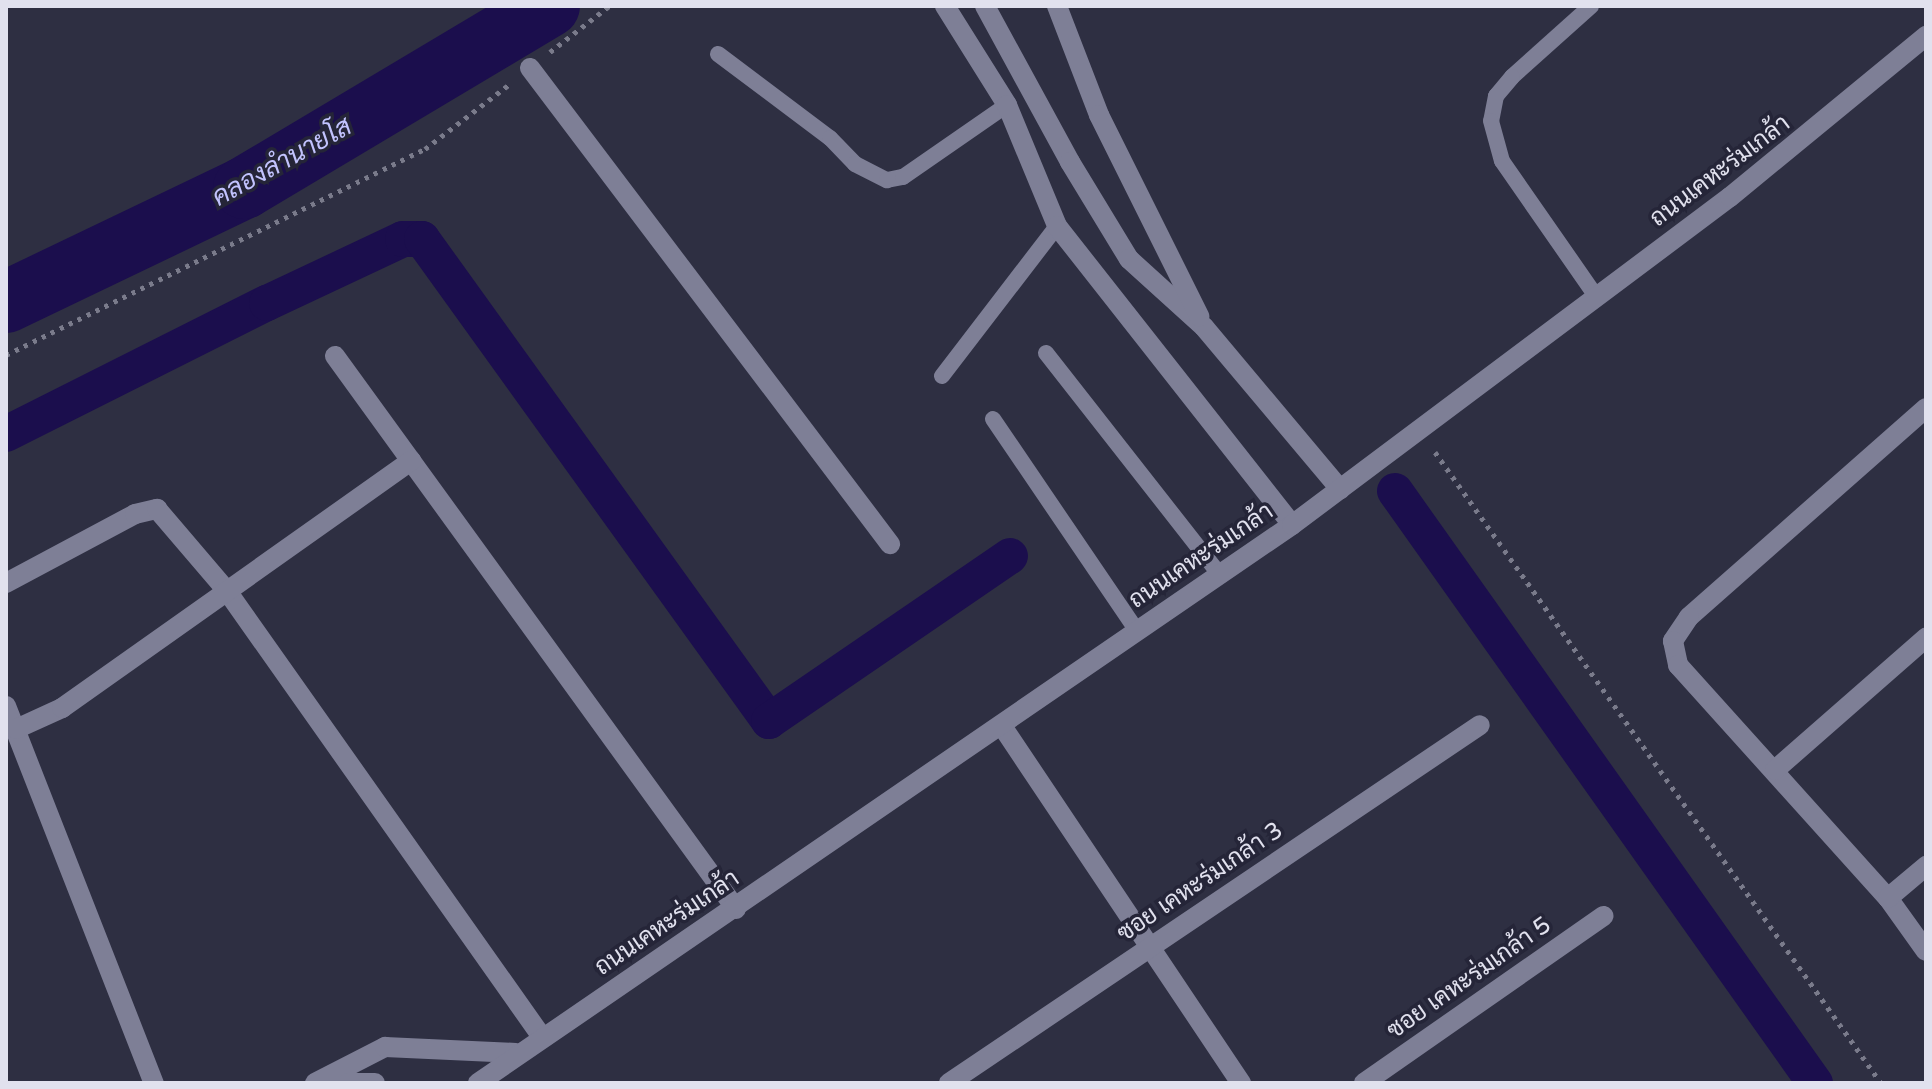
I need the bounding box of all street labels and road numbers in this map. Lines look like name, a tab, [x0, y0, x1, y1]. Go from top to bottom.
street label: ถนนเคหะร่มเกล้า	[1644, 109, 1796, 233]
street label: ถนนเคหะร่มเกล้า	[1123, 497, 1279, 615]
street label: ซอย เคหะร่มเกล้า 3	[1112, 816, 1288, 948]
street label: ถนนเคหะร่มเกล้า	[589, 864, 745, 982]
street label: ซอย เคหะร่มเกล้า 5	[1382, 911, 1556, 1045]

